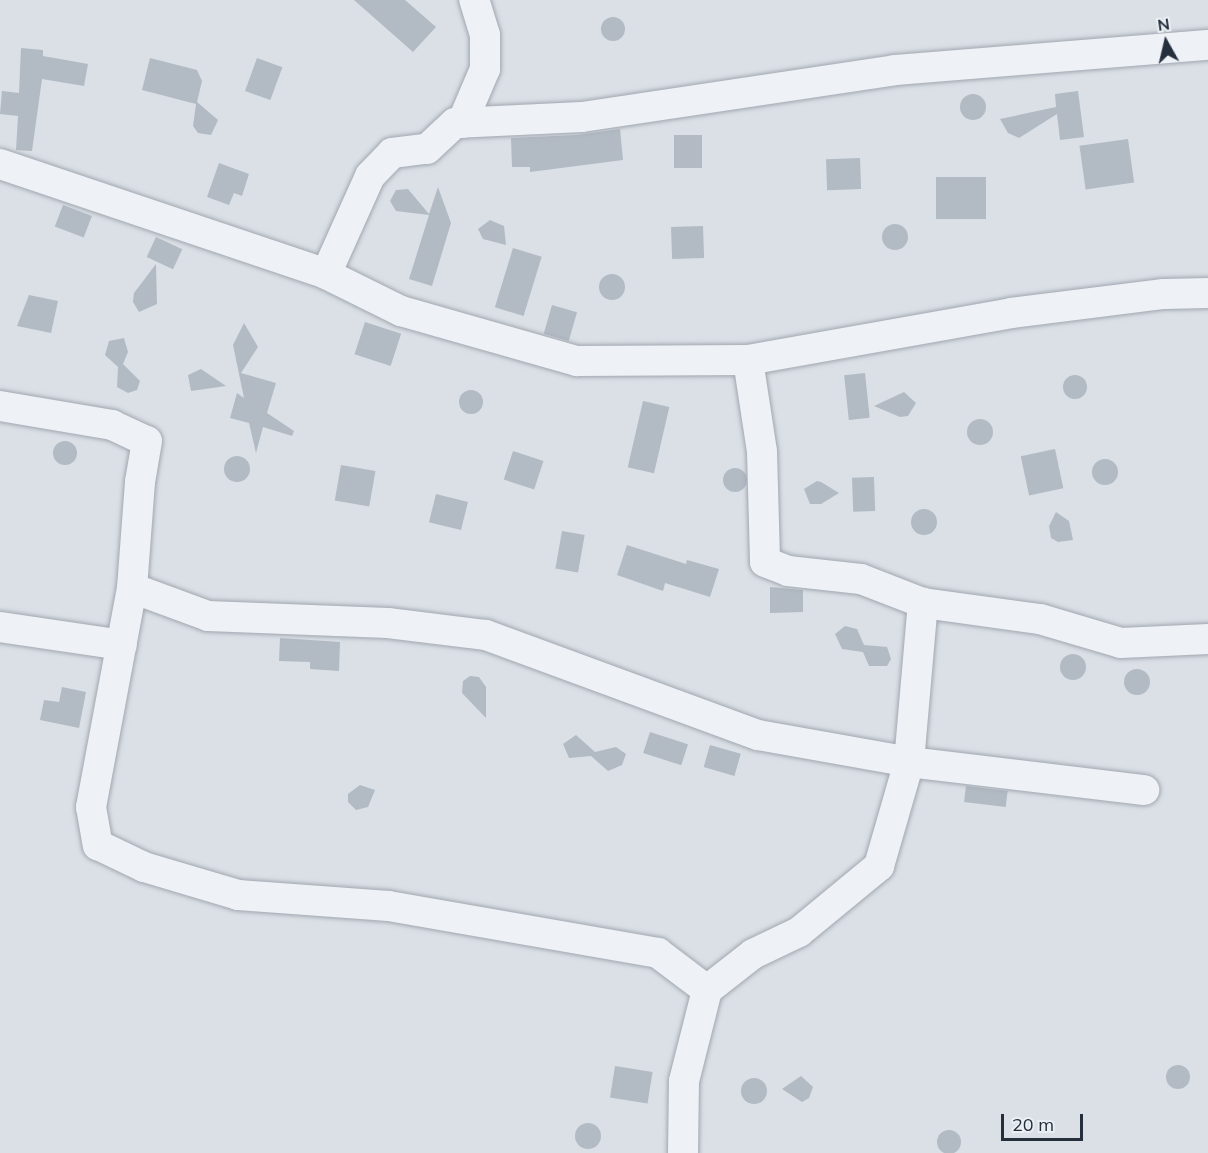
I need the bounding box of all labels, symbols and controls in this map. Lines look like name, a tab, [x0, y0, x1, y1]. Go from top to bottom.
north arrow	[1136, 12, 1196, 72]
text: N	[1156, 13, 1171, 35]
scale bar	[1004, 1102, 1086, 1140]
text: 20 m	[1012, 1113, 1054, 1136]

